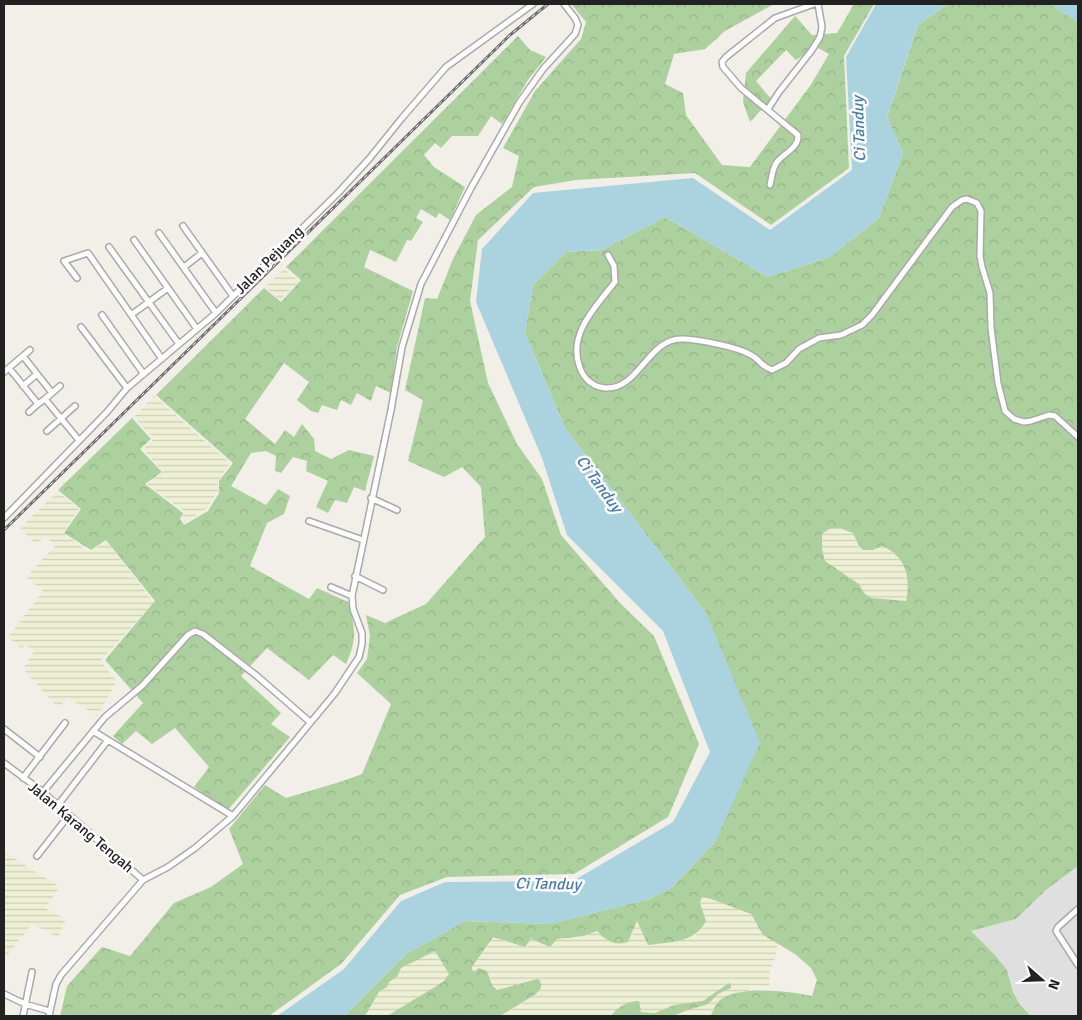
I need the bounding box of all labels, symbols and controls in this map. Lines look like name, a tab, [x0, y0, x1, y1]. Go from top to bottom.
water label: Ci Tanduy	[848, 93, 870, 162]
street label: Jalan Pejuang	[231, 222, 307, 298]
water label: Ci Tanduy	[572, 452, 628, 519]
street label: Jalan Karang Tengah	[25, 778, 137, 876]
water label: Ci Tanduy	[515, 873, 584, 895]
north arrow	[1017, 955, 1067, 1005]
text: N	[1044, 977, 1063, 992]

